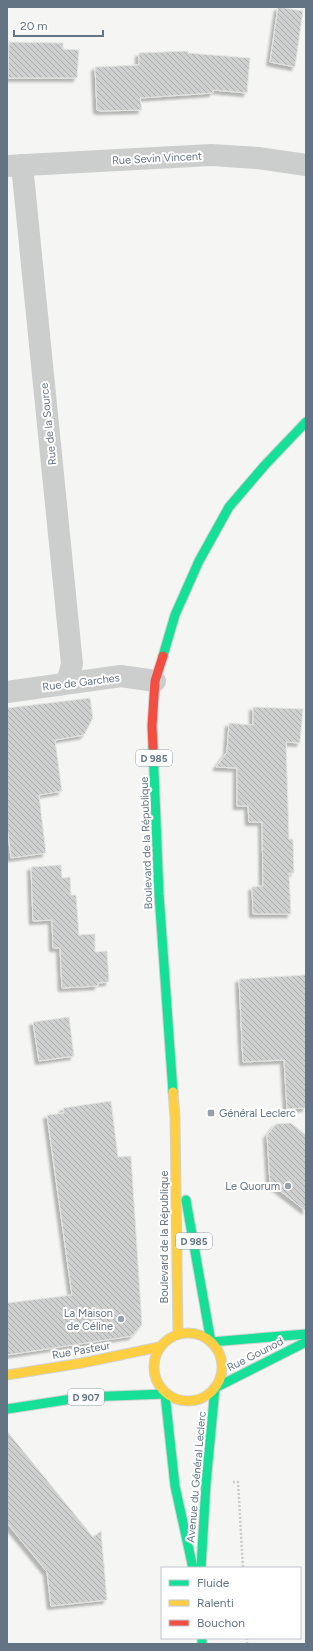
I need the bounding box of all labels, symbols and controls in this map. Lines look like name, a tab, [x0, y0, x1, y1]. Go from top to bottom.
scale bar	[14, 12, 103, 38]
text: 20 m	[20, 19, 48, 33]
street label: Rue Sevin Vincent	[112, 150, 202, 167]
street label: Rue de la Source	[38, 382, 59, 466]
street label: Rue de Garches	[42, 671, 120, 694]
road number: D 985	[136, 750, 172, 766]
street label: Boulevard de la République	[138, 776, 155, 910]
place label: Général Leclerc	[219, 1107, 296, 1120]
marker: Général Leclerc	[206, 1108, 216, 1118]
street label: Boulevard de la République	[158, 1171, 171, 1303]
place label: Le Quorum	[225, 1180, 280, 1193]
marker: Le Quorum	[283, 1181, 293, 1191]
road number: D 985	[176, 1233, 212, 1249]
place label: La Maison de Céline	[64, 1307, 113, 1333]
marker: La Maison de Céline	[116, 1314, 126, 1324]
street label: Rue Gounod	[225, 1335, 286, 1374]
street label: Rue Pasteur	[51, 1339, 111, 1362]
road number: D 907	[68, 1389, 104, 1405]
street label: Avenue du Général Leclerc	[184, 1411, 209, 1543]
legend	[161, 1567, 301, 1639]
text: Fluide	[197, 1576, 230, 1590]
text: Ralenti	[197, 1596, 234, 1610]
text: Bouchon	[197, 1616, 245, 1630]

